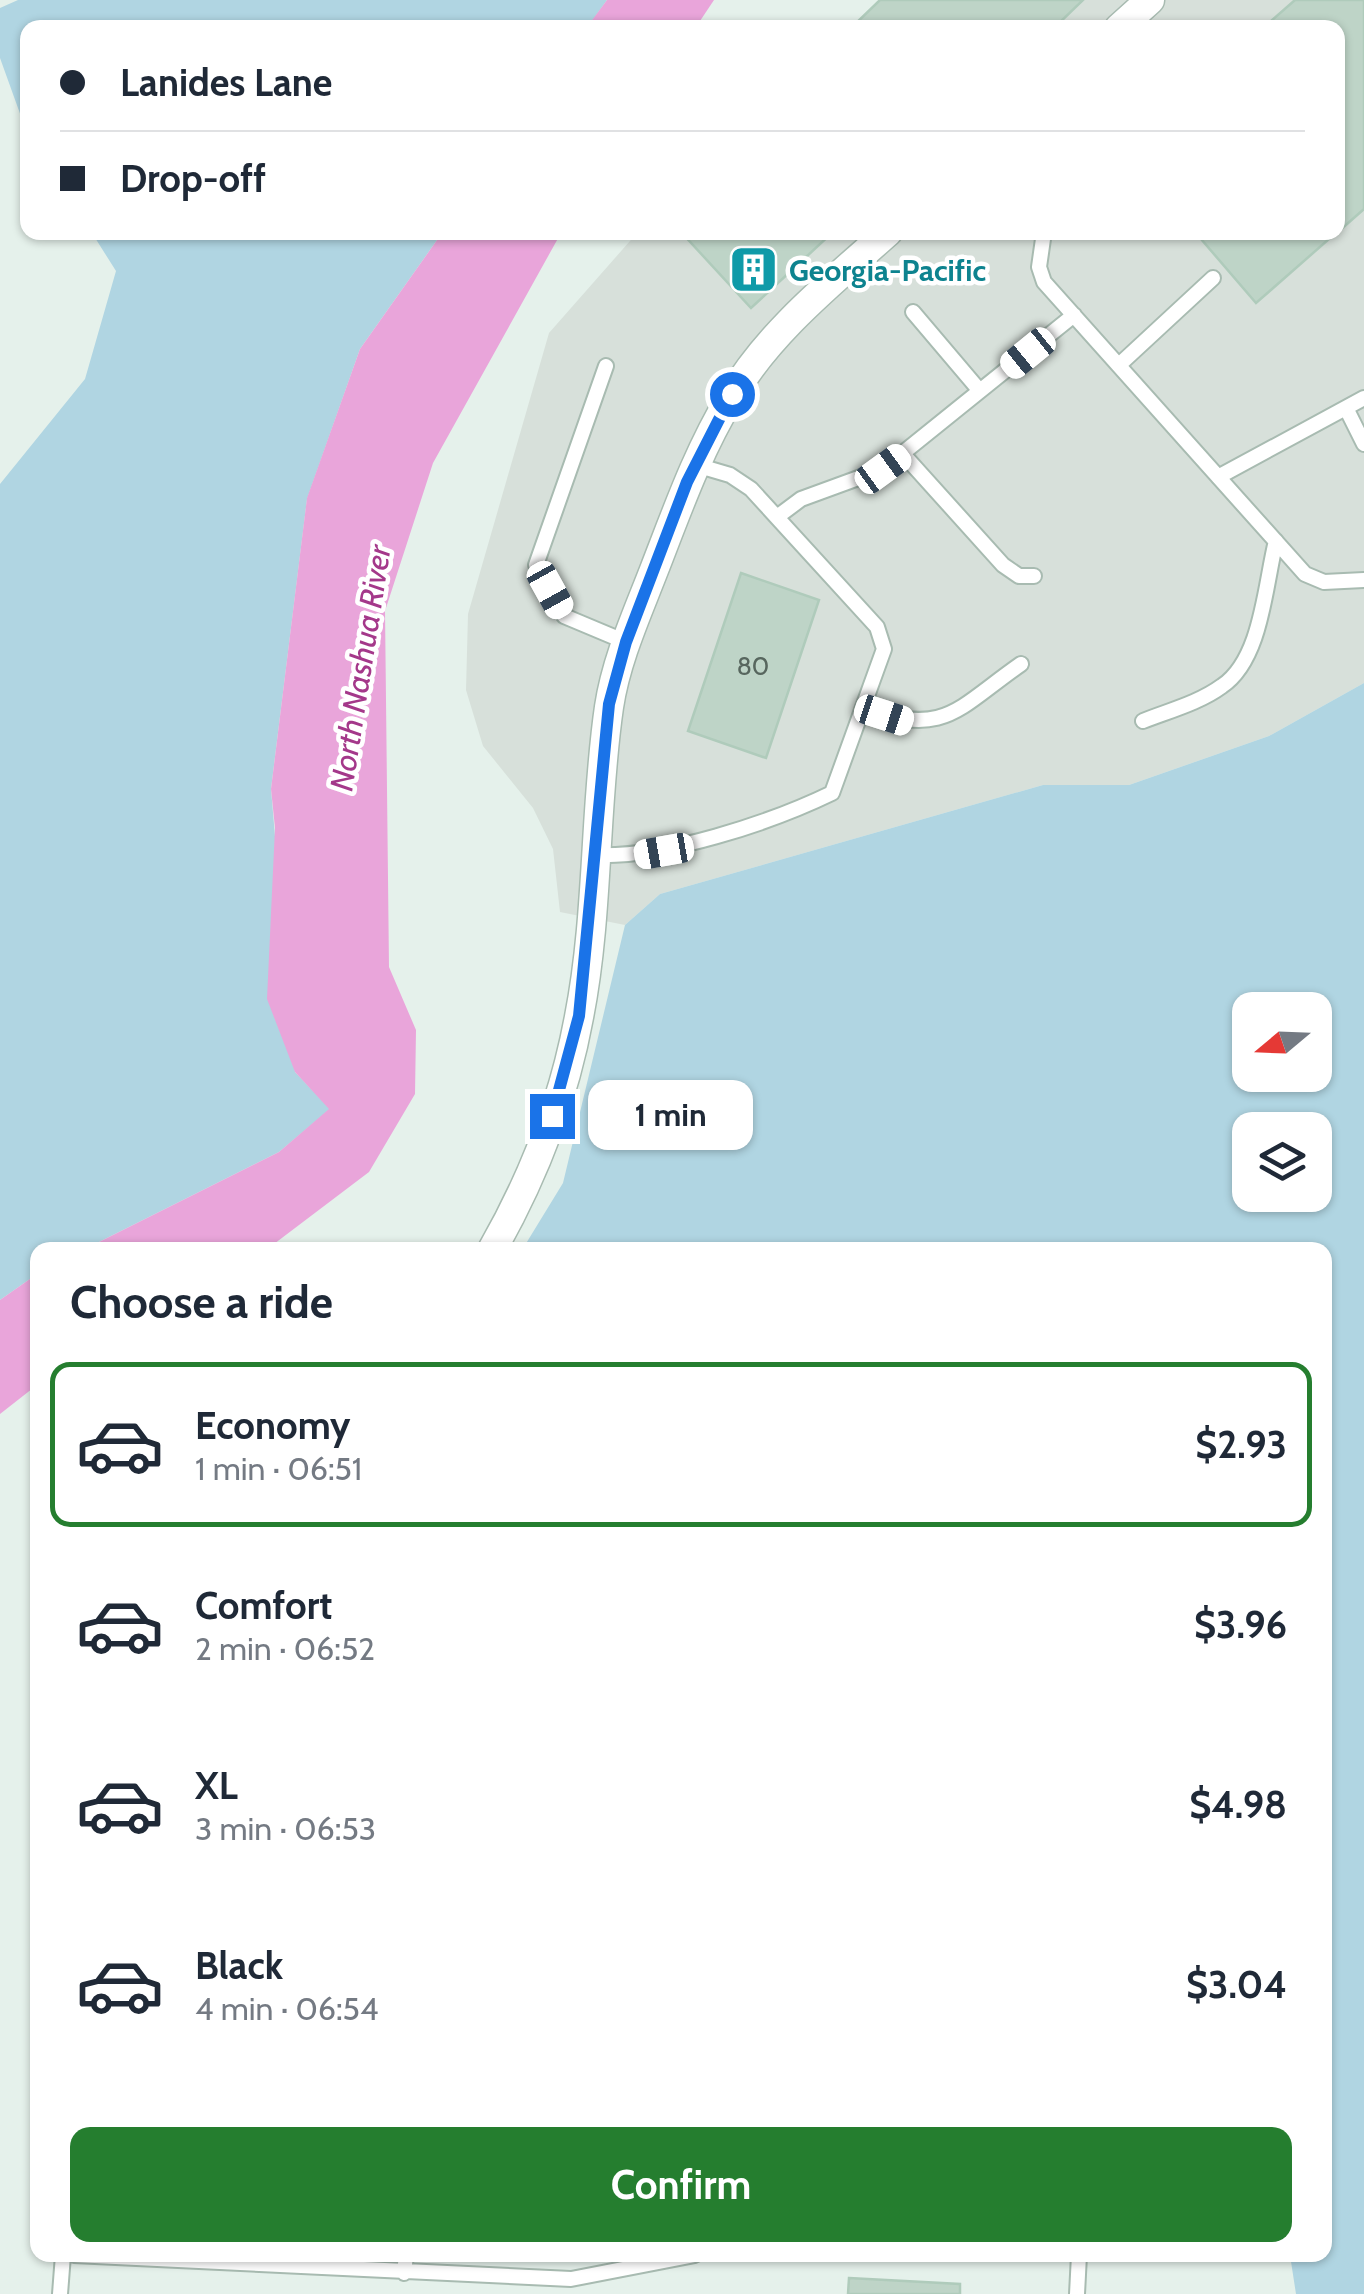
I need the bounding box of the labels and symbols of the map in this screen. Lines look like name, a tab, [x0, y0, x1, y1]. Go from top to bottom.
building icon: Georgia-Pacific	[728, 244, 780, 296]
place label: Georgia-Pacific	[789, 252, 986, 289]
car	[995, 322, 1061, 384]
route start	[710, 372, 755, 417]
car	[850, 439, 916, 499]
water label: North Nashua River	[321, 541, 399, 794]
car	[522, 556, 578, 624]
house number: 80	[737, 651, 769, 681]
car	[851, 691, 917, 739]
car	[632, 831, 696, 871]
north arrow	[1232, 992, 1332, 1092]
callout: 1 min	[587, 1081, 752, 1151]
route end	[530, 1094, 575, 1139]

